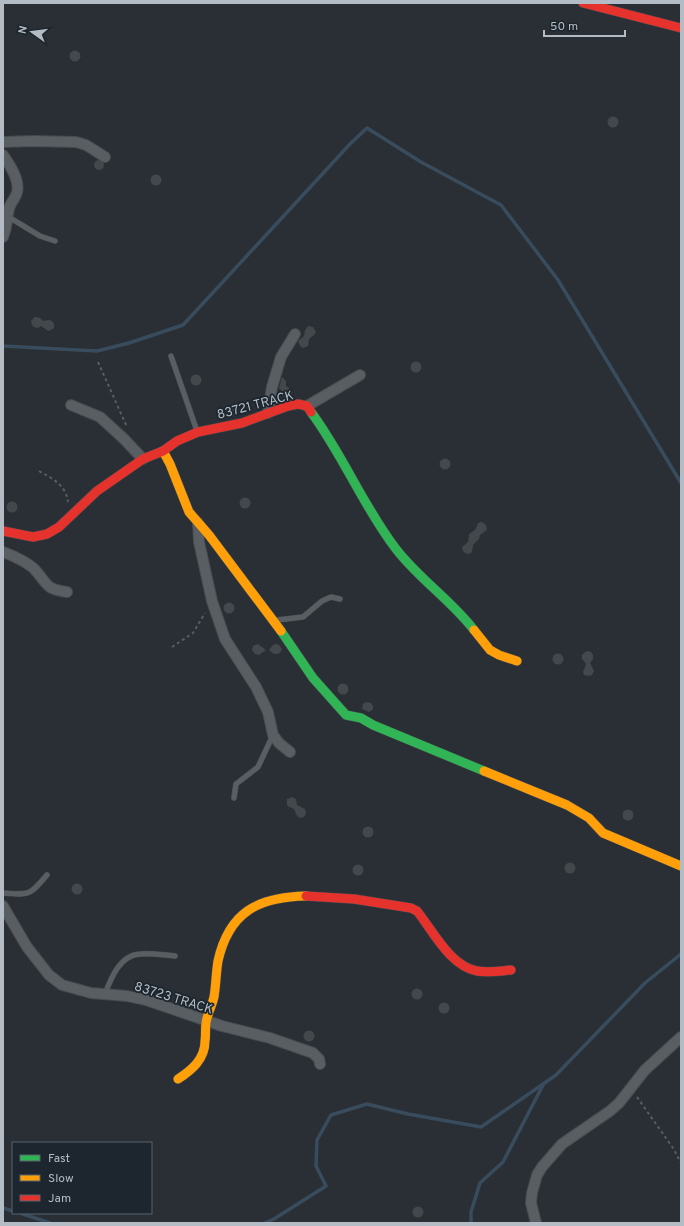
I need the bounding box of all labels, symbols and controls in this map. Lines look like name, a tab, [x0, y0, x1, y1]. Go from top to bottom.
north arrow	[12, 12, 52, 52]
scale bar	[544, 12, 625, 38]
text: 50 m	[550, 19, 578, 35]
text: N	[16, 24, 31, 35]
street label: 83721 TRACK	[216, 388, 296, 424]
street label: 83723 TRACK	[132, 979, 215, 1018]
legend	[12, 1142, 152, 1214]
text: Fast	[48, 1151, 70, 1167]
text: Slow	[48, 1171, 74, 1187]
text: Jam	[48, 1191, 71, 1207]

